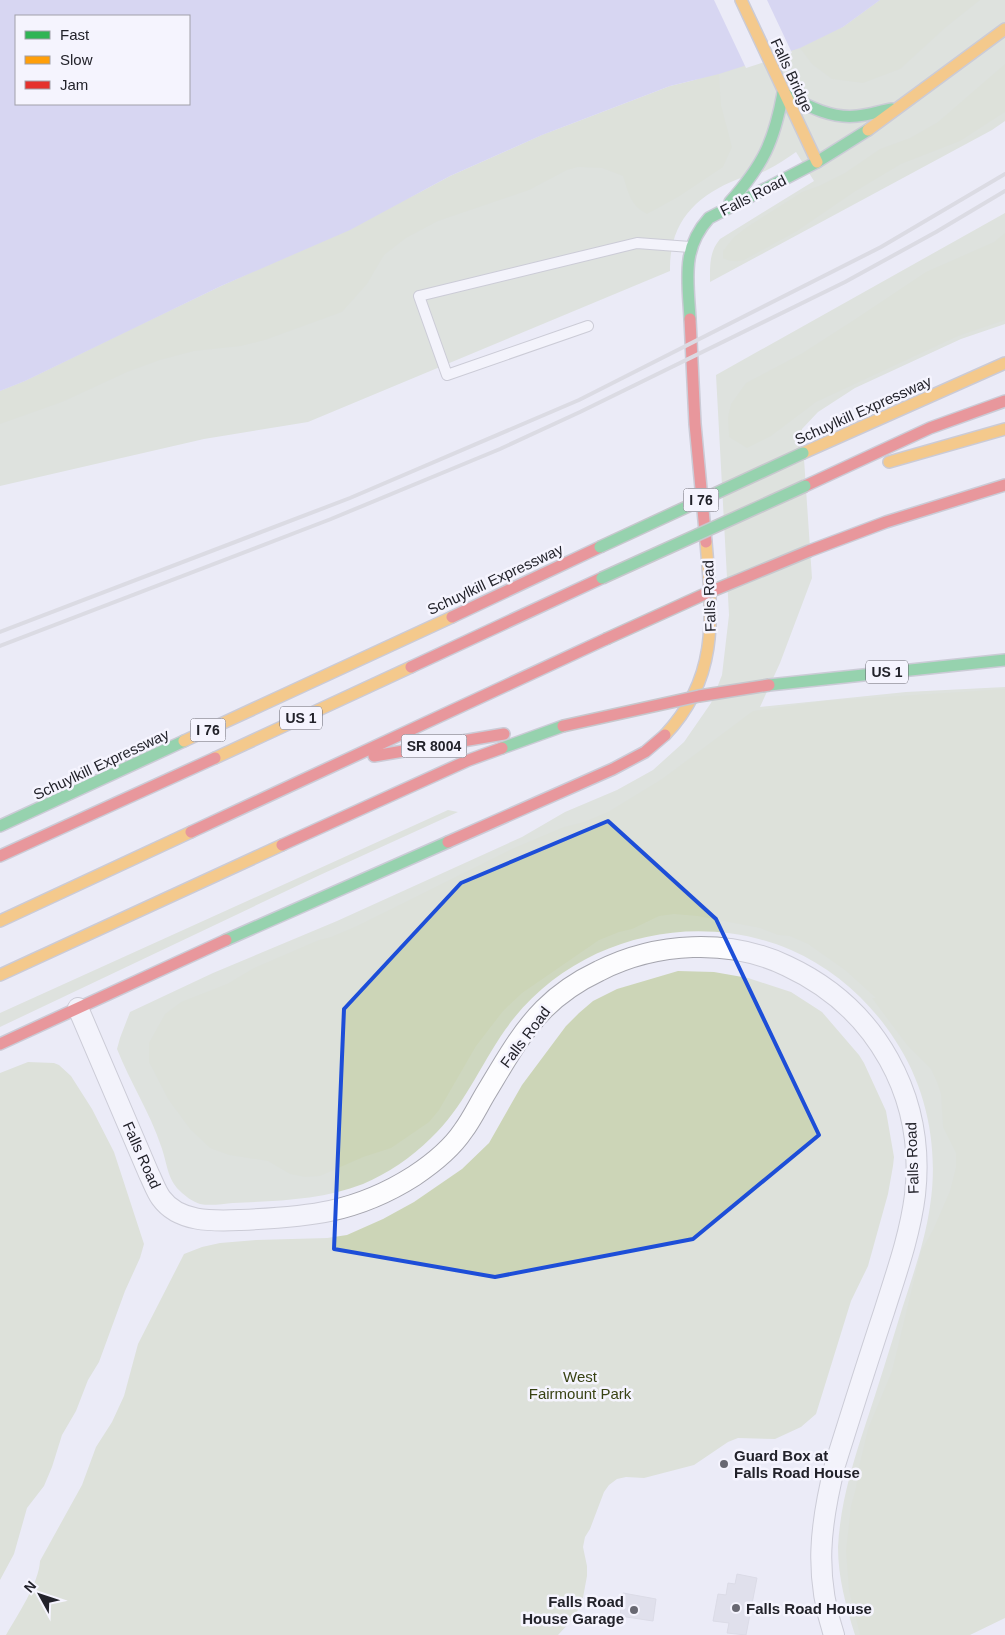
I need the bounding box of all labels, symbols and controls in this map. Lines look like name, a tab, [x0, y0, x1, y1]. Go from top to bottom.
legend	[15, 15, 190, 105]
text: Fast	[60, 26, 90, 43]
street label: Falls Bridge	[768, 36, 816, 114]
text: Slow	[60, 51, 93, 68]
text: Jam	[60, 76, 88, 93]
street label: Falls Road	[717, 171, 789, 219]
street label: Schuylkill Expressway	[792, 372, 934, 448]
road number: I 76	[684, 488, 718, 512]
street label: Schuylkill Expressway	[425, 540, 566, 618]
street label: Falls Road	[699, 560, 719, 632]
road number: US 1	[866, 660, 908, 684]
road number: US 1	[280, 706, 322, 730]
road number: I 76	[190, 718, 226, 742]
street label: Schuylkill Expressway	[31, 725, 172, 803]
road number: SR 8004	[402, 734, 466, 758]
street label: Falls Road	[497, 1003, 553, 1071]
street label: Falls Road	[120, 1119, 164, 1191]
street label: Falls Road	[902, 1122, 922, 1194]
park label: West Fairmount Park	[529, 1368, 632, 1402]
place label: Guard Box at Falls Road House	[734, 1447, 860, 1481]
marker: Guard Box at Falls Road House	[718, 1458, 730, 1470]
north arrow	[15, 1570, 65, 1620]
text: N	[21, 1578, 39, 1596]
place label: Falls Road House Garage	[522, 1593, 624, 1627]
place label: Falls Road House	[746, 1600, 872, 1617]
marker: Falls Road House	[730, 1602, 742, 1614]
marker: Falls Road House Garage	[628, 1604, 640, 1616]

